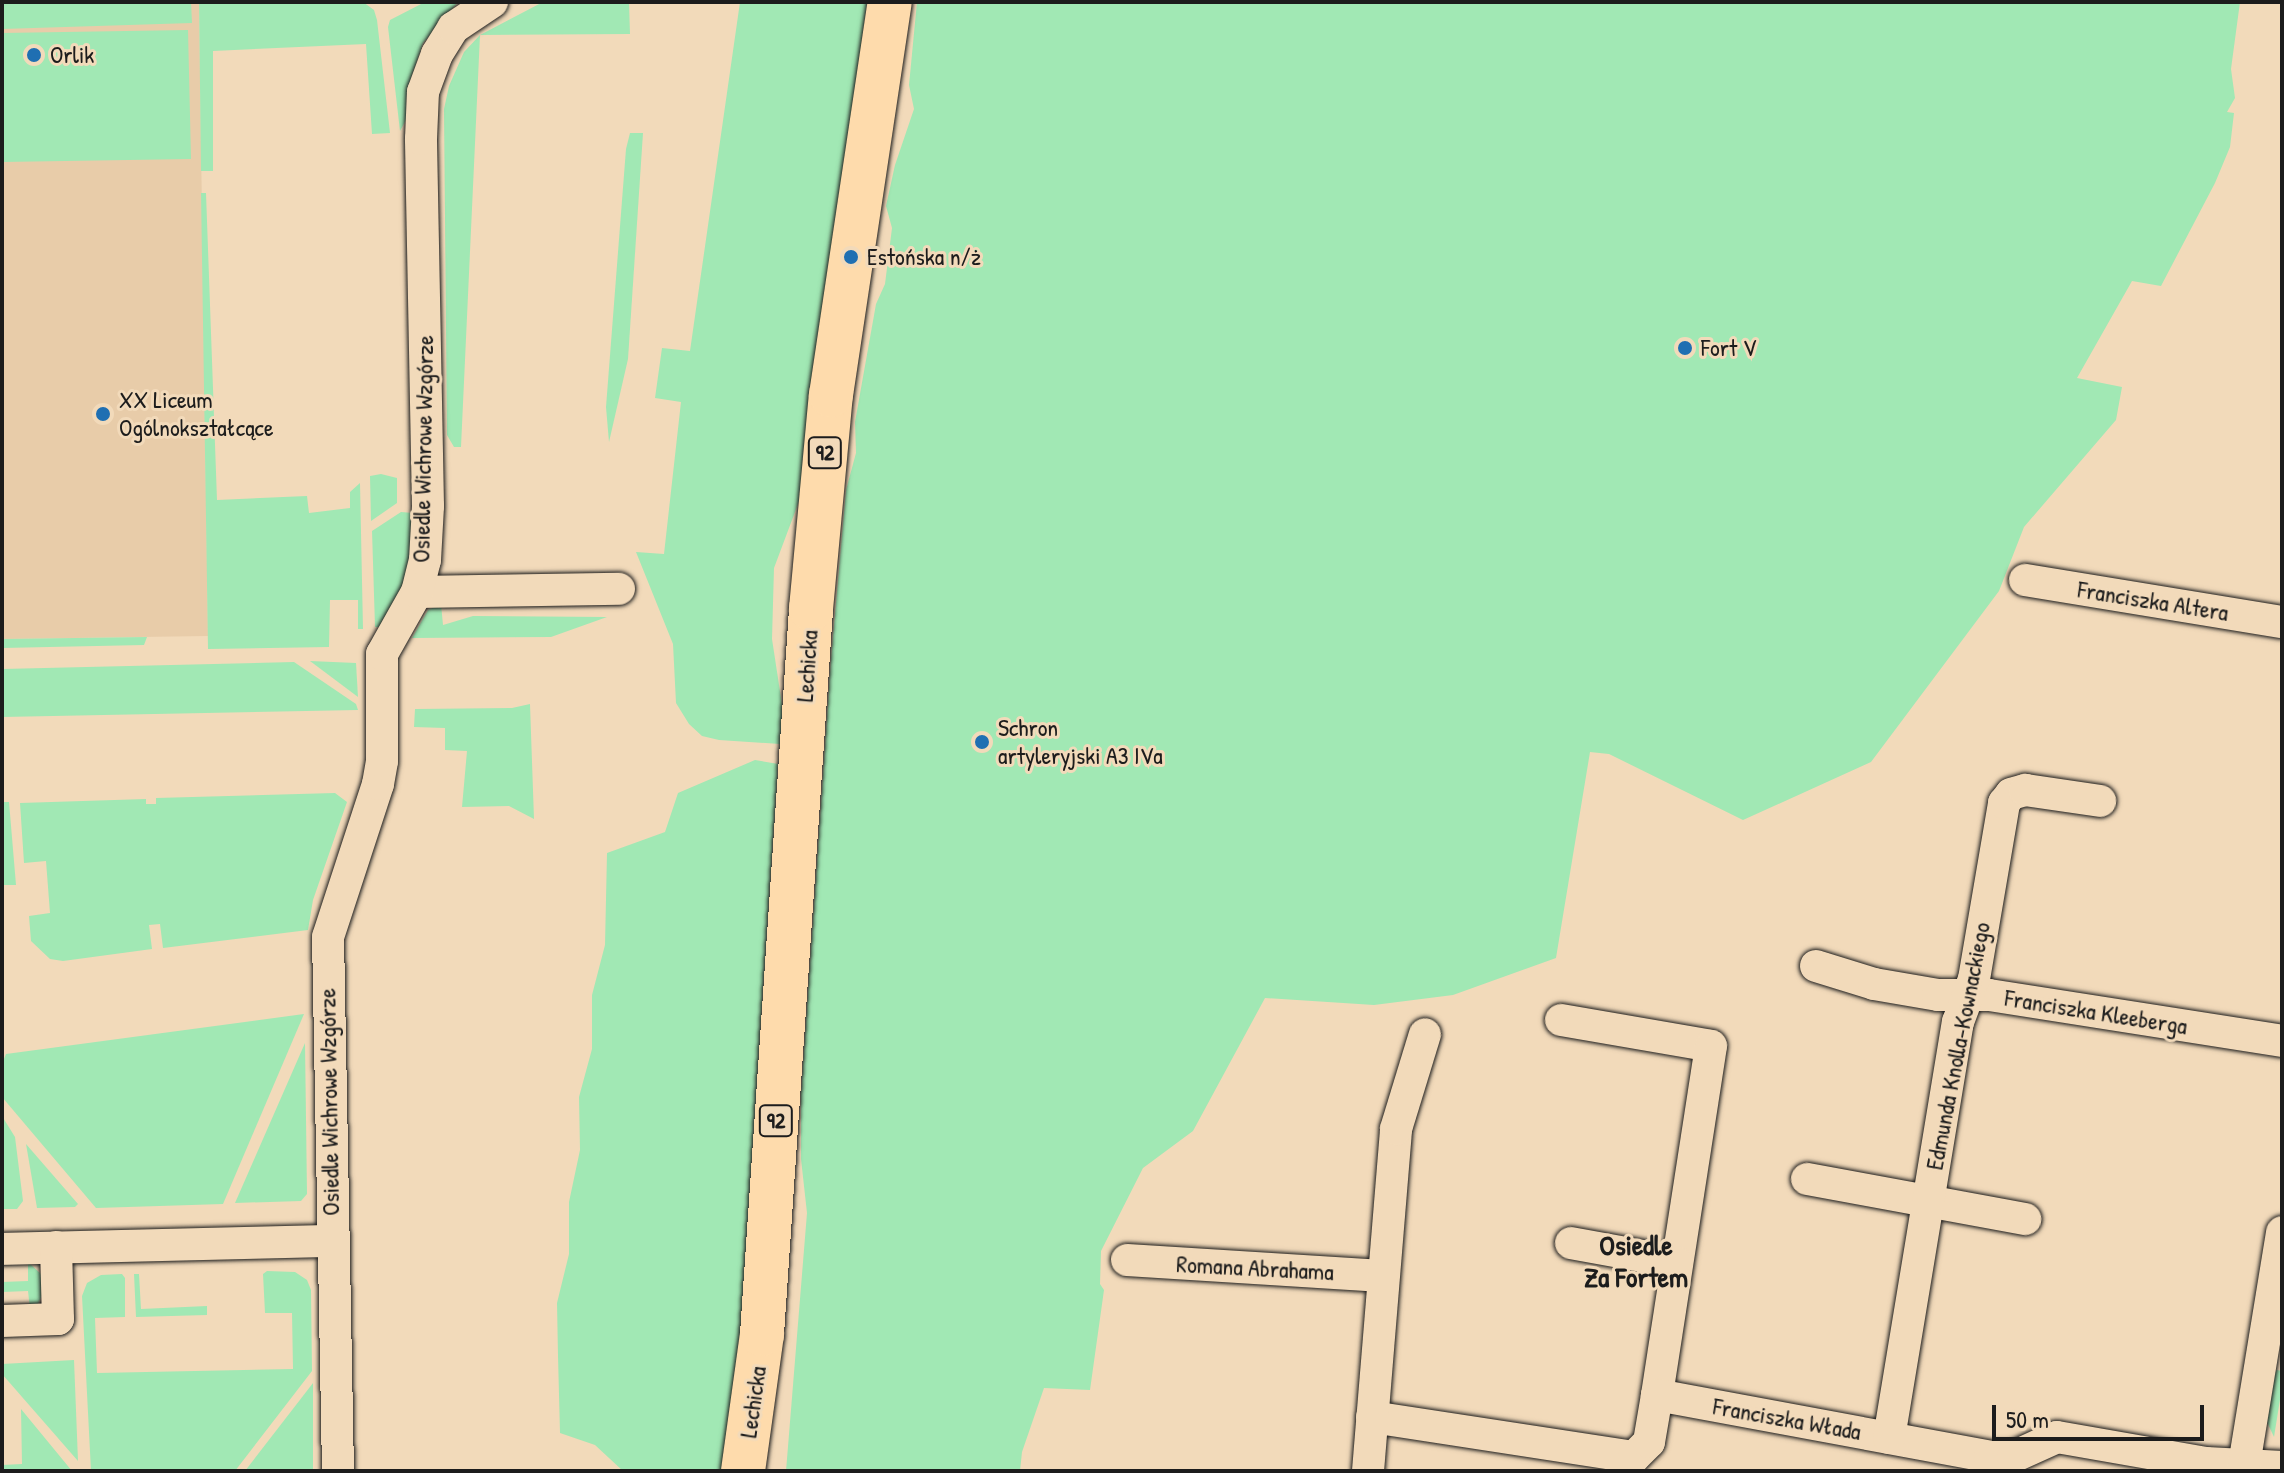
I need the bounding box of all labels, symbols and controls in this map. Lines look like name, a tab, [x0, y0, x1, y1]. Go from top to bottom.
place label: Orlik	[50, 41, 94, 69]
marker: Orlik	[25, 46, 43, 64]
place label: Estońska n/ż	[867, 243, 981, 271]
marker: Estońska n/ż	[842, 248, 860, 266]
place label: Fort V	[1701, 334, 1756, 362]
street label: Osiedle Wichrowe Wzgórze	[407, 335, 439, 563]
marker: Fort V	[1676, 339, 1694, 357]
place label: XX Liceum Ogólnokształcące	[119, 386, 273, 442]
marker: XX Liceum Ogólnokształcące	[94, 405, 112, 423]
road number: 92	[807, 435, 843, 471]
street label: Franciszka Altera	[2076, 575, 2230, 627]
street label: Lechicka	[790, 629, 824, 703]
place label: Schron artyleryjski A3 IVa	[998, 714, 1163, 770]
marker: Schron artyleryjski A3 IVa	[973, 733, 991, 751]
street label: Edmunda Knolla-Kownackiego	[1920, 920, 1996, 1172]
street label: Franciszka Kleeberga	[2003, 983, 2189, 1041]
street label: Osiedle Wichrowe Wzgórze	[313, 988, 345, 1216]
road number: 92	[758, 1103, 794, 1139]
district label: Osiedle Za Fortem	[1584, 1228, 1688, 1294]
street label: Romana Abrahama	[1176, 1249, 1334, 1287]
street label: Lechicka	[734, 1364, 772, 1440]
scale bar	[1996, 1389, 2208, 1439]
street label: Franciszka Włada	[1711, 1392, 1863, 1446]
text: 50 m	[2006, 1403, 2049, 1435]

